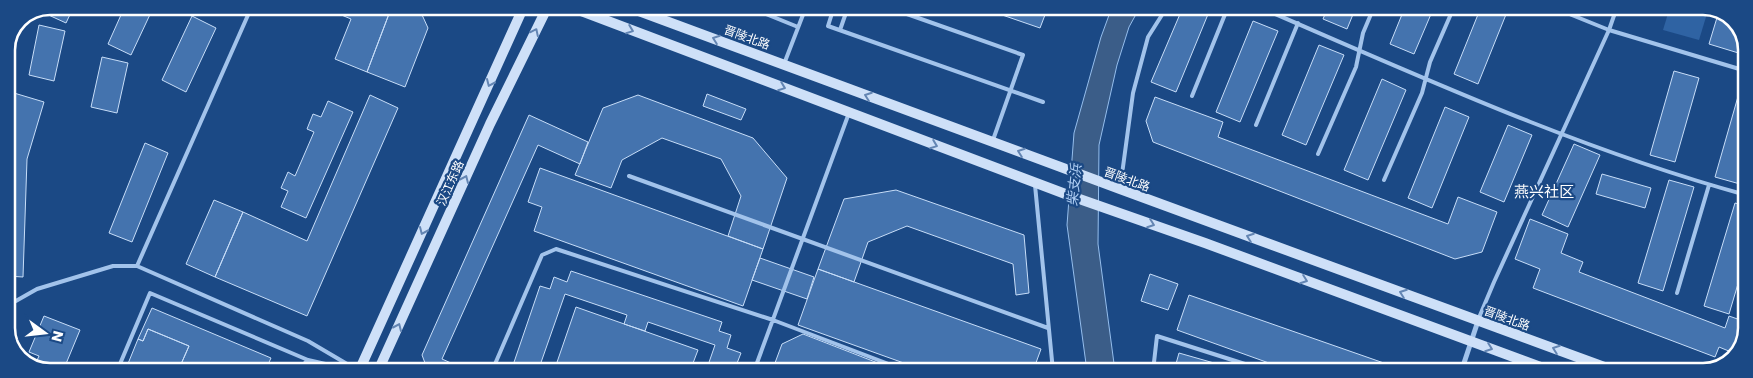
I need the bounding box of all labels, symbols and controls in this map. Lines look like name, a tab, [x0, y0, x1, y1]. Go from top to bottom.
street label: 晋陵北路	[722, 21, 772, 53]
one-way arrow	[625, 24, 634, 34]
one-way arrow	[529, 28, 539, 37]
one-way arrow	[712, 35, 721, 45]
one-way arrow	[485, 78, 496, 87]
one-way arrow	[777, 81, 786, 91]
one-way arrow	[865, 92, 873, 102]
one-way arrow	[929, 139, 938, 149]
one-way arrow	[1017, 148, 1026, 158]
street label: 汉江东路	[432, 158, 468, 208]
water label: 柴支浜	[1062, 162, 1086, 207]
street label: 晋陵北路	[1102, 163, 1152, 195]
one-way arrow	[459, 175, 470, 184]
district label: 燕兴社区	[1514, 181, 1574, 202]
one-way arrow	[1146, 218, 1155, 228]
one-way arrow	[418, 226, 429, 235]
one-way arrow	[1247, 233, 1255, 243]
one-way arrow	[1299, 274, 1307, 284]
one-way arrow	[1399, 289, 1408, 299]
street label: 晋陵北路	[1482, 302, 1532, 334]
north arrow	[20, 308, 70, 358]
one-way arrow	[392, 323, 403, 332]
text: N	[47, 329, 69, 344]
one-way arrow	[1484, 342, 1493, 352]
one-way arrow	[1552, 345, 1560, 355]

